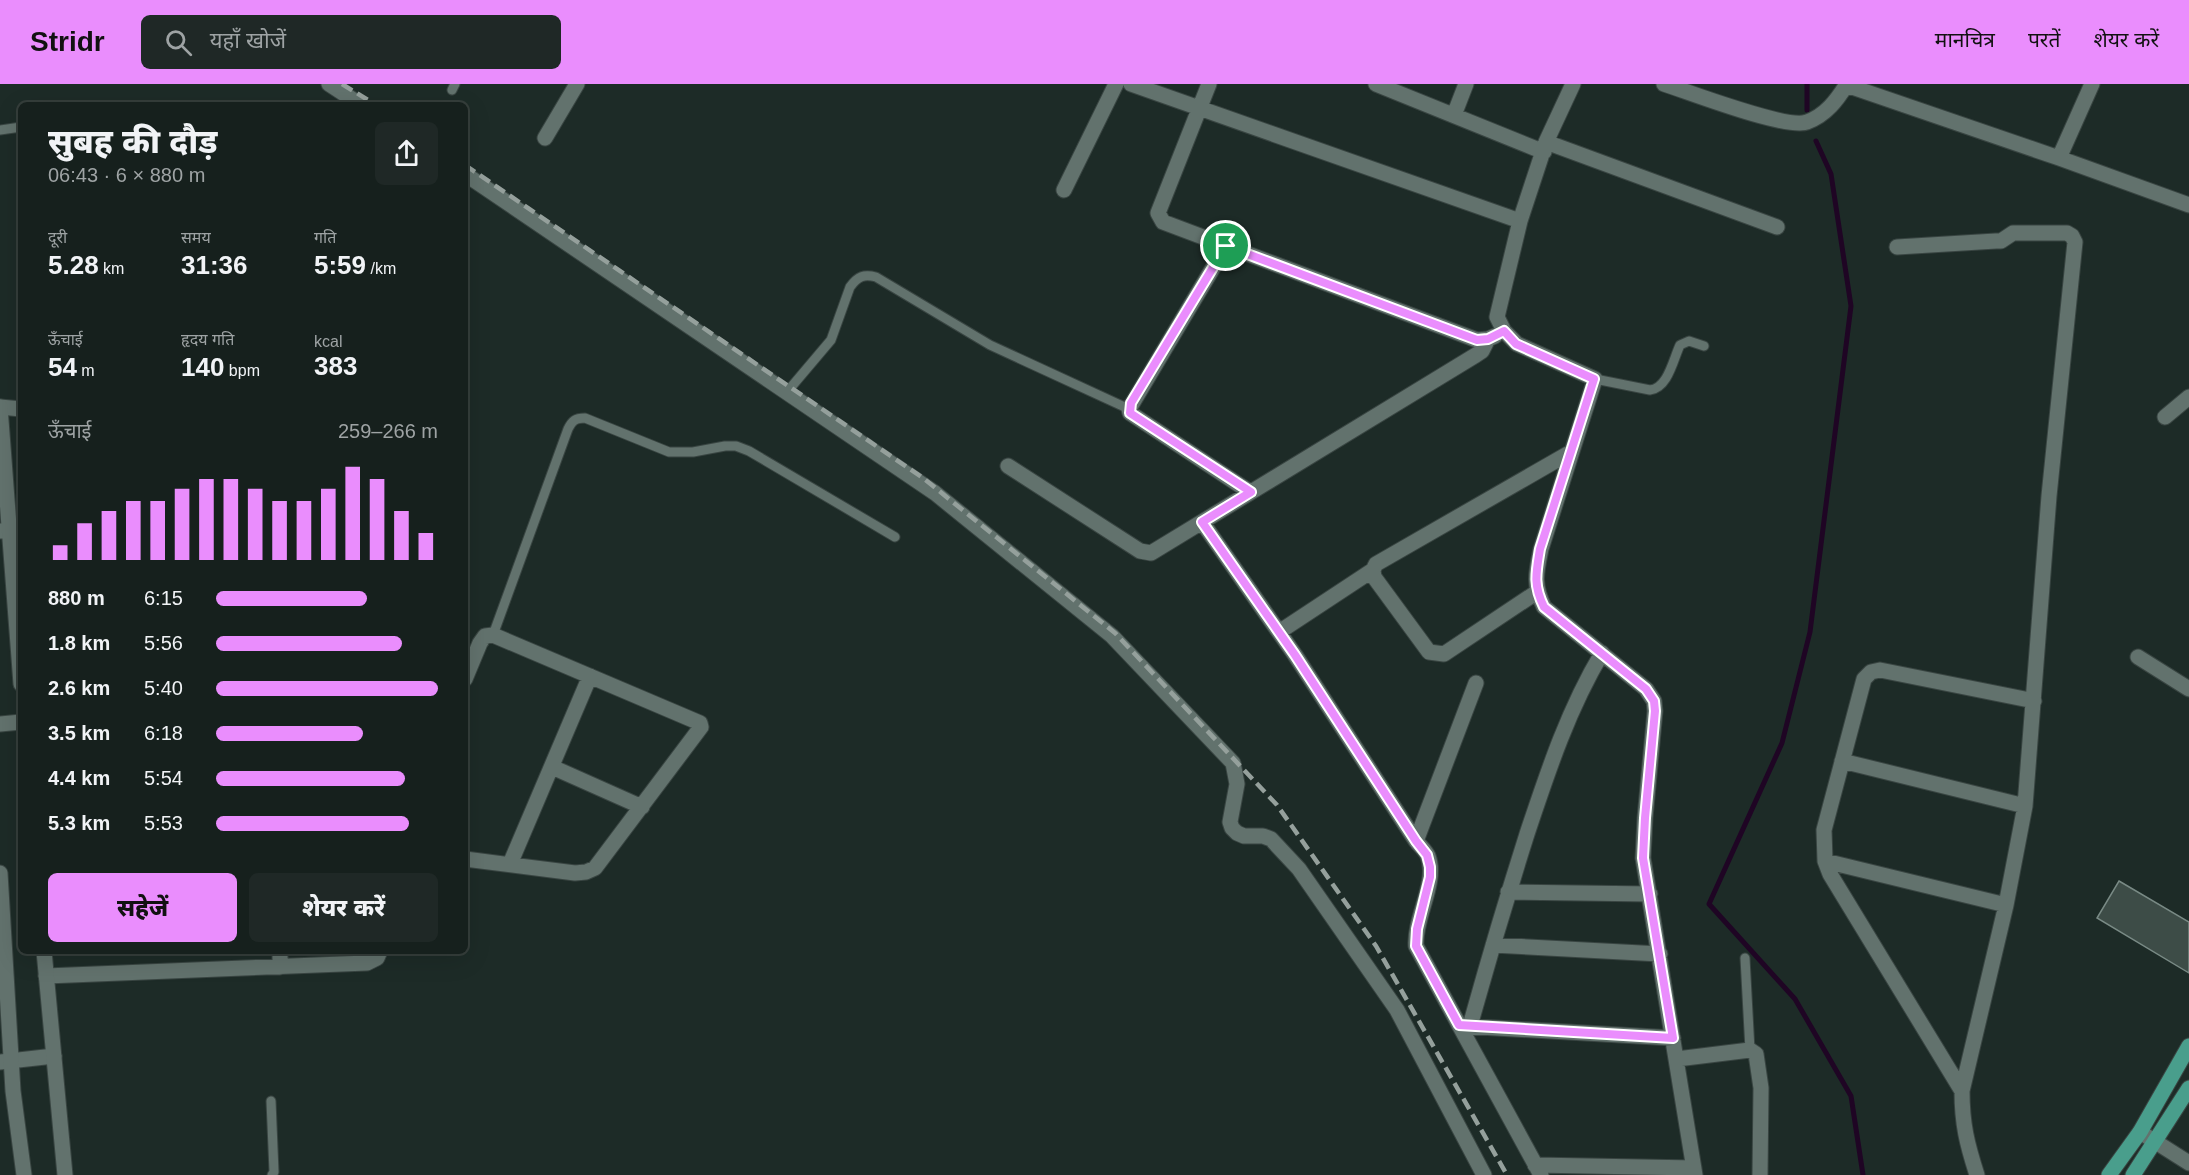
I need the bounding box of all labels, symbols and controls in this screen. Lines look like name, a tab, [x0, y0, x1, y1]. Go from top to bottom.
search box	[141, 15, 561, 69]
text: Stridr	[30, 26, 105, 57]
icon: search	[162, 26, 195, 59]
text: यहाँ खोजें	[210, 28, 286, 53]
text: मानचित्र	[1935, 28, 1995, 51]
text: परतें	[2028, 28, 2060, 51]
text: शेयर करें	[2093, 28, 2159, 51]
button: share	[375, 122, 438, 185]
text: सुबह की दौड़	[48, 123, 217, 160]
text: 06:43 · 6 × 880 m	[48, 164, 205, 186]
pin	[1200, 220, 1251, 271]
text: दूरी	[48, 229, 67, 246]
text: समय	[181, 229, 211, 246]
text: गति	[314, 229, 336, 246]
icon: arrive	[1209, 229, 1242, 262]
text: 5.28	[48, 250, 99, 280]
text: 31:36	[181, 250, 248, 280]
text: 5:59	[314, 250, 366, 280]
text: km	[99, 260, 124, 277]
text: /km	[366, 260, 396, 277]
text: ऊँचाई	[48, 331, 83, 348]
text: हृदय गति	[181, 331, 234, 348]
text: kcal	[314, 333, 342, 350]
text: 383	[314, 351, 357, 381]
text: 54	[48, 352, 77, 382]
text: 140	[181, 352, 224, 382]
text: m	[77, 362, 95, 379]
text: bpm	[224, 362, 260, 379]
text: ऊँचाई	[48, 420, 91, 442]
text: 259–266 m	[338, 420, 438, 442]
text: 880 m	[48, 587, 105, 609]
text: 6:15	[144, 587, 183, 609]
text: 1.8 km	[48, 632, 110, 654]
text: 5:56	[144, 632, 183, 654]
text: 2.6 km	[48, 677, 110, 699]
text: 5:40	[144, 677, 183, 699]
text: 3.5 km	[48, 722, 110, 744]
text: 6:18	[144, 722, 183, 744]
text: 4.4 km	[48, 767, 110, 789]
text: 5:54	[144, 767, 183, 789]
text: 5.3 km	[48, 812, 110, 834]
text: 5:53	[144, 812, 183, 834]
button: सहेजें	[48, 873, 237, 942]
button: शेयर करें	[249, 873, 438, 942]

